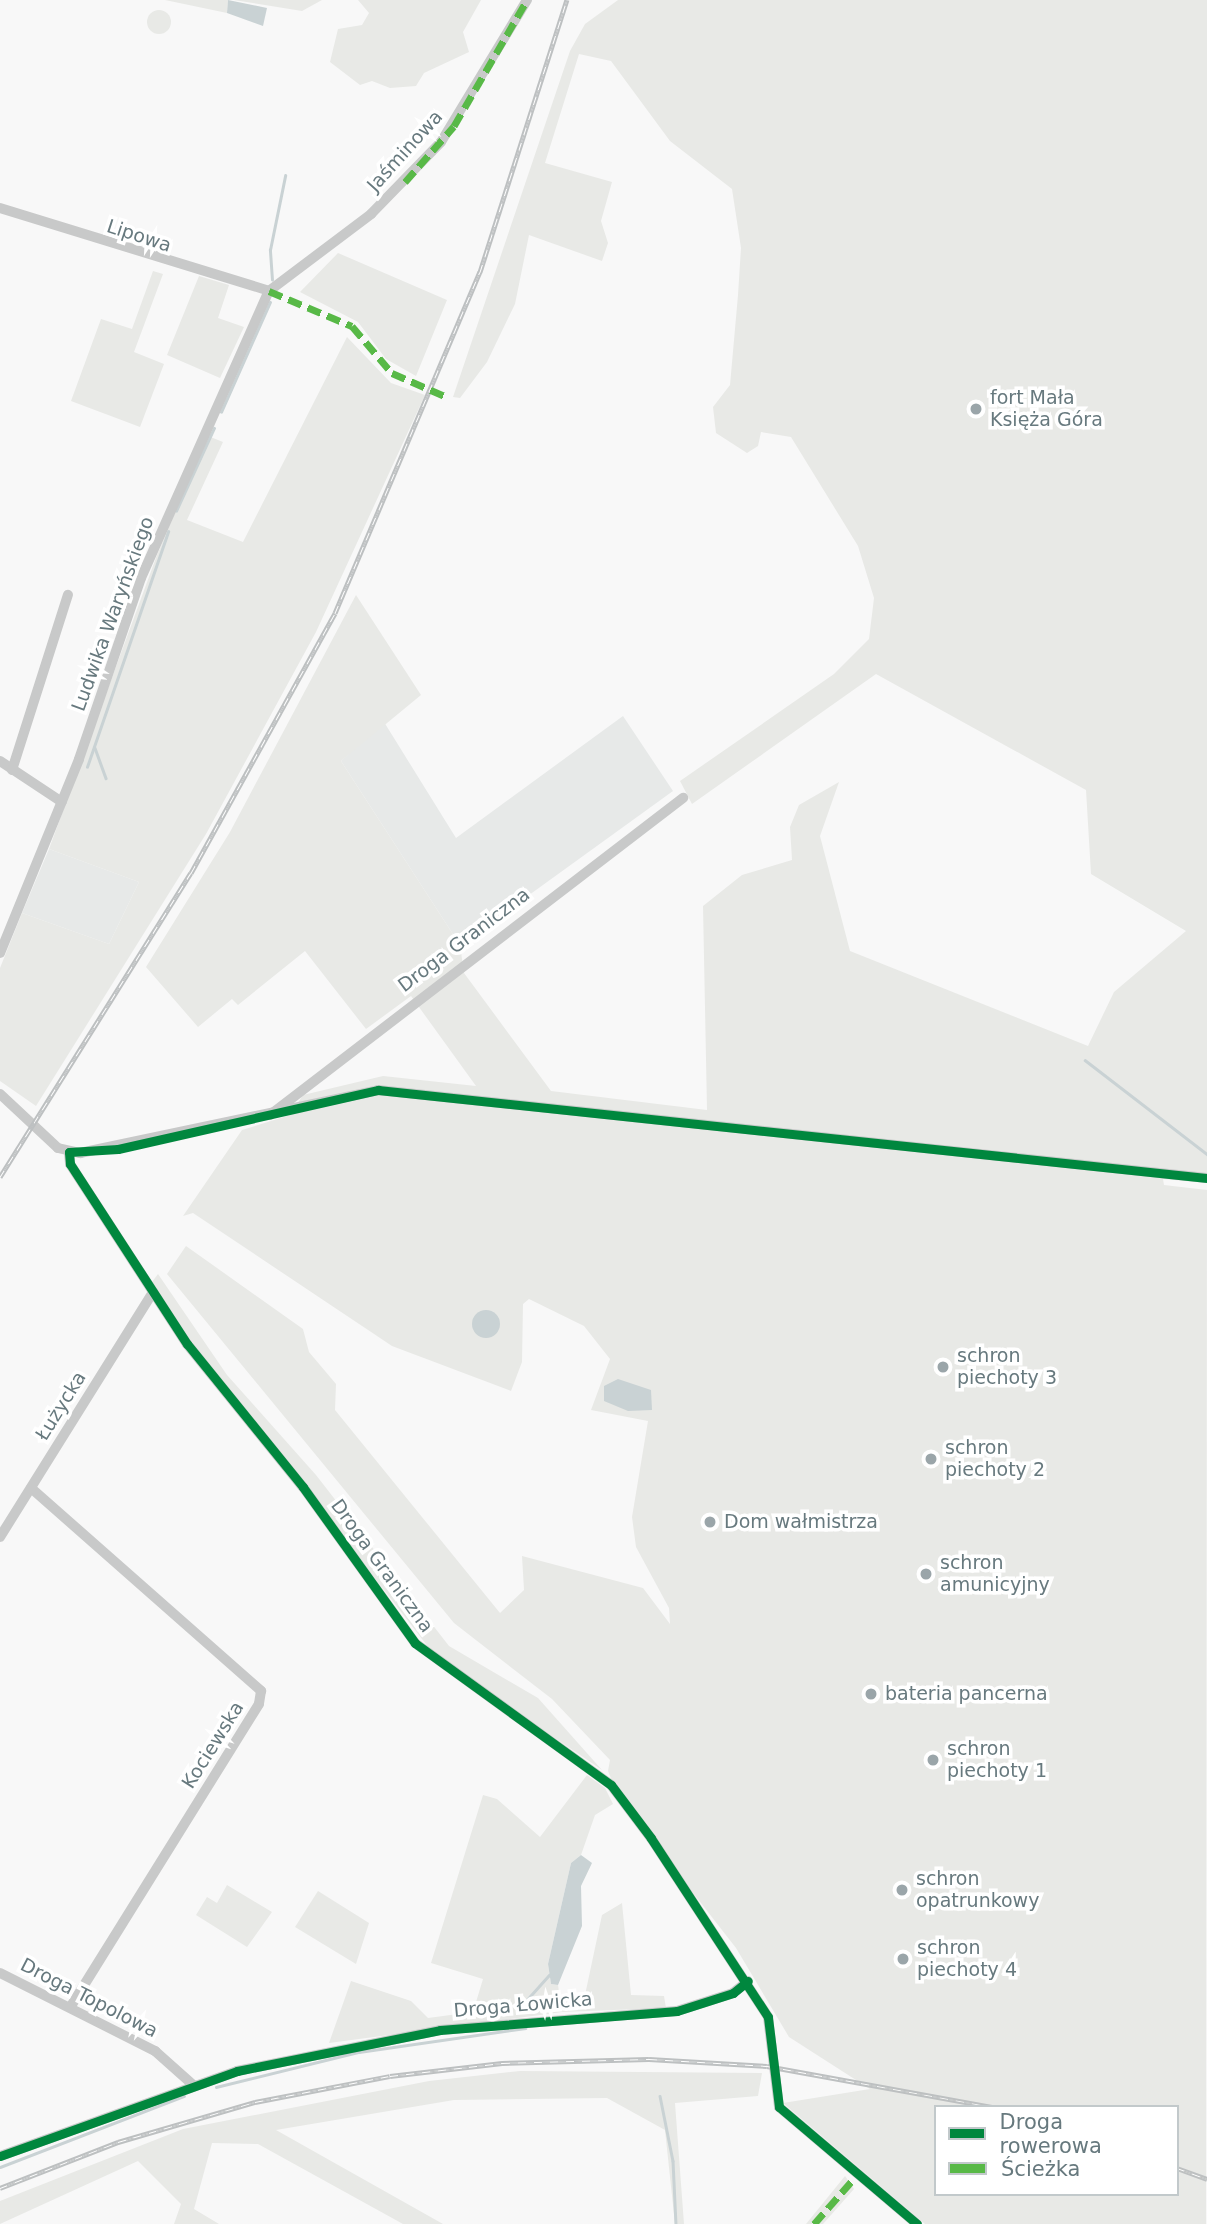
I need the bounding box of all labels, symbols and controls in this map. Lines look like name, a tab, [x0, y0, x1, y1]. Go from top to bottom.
street label: Jaśminowa	[362, 106, 448, 196]
street label: Lipowa	[104, 215, 174, 257]
place label: fort Mała Księża Góra	[990, 387, 1103, 431]
marker: fort Mała Księża Góra	[968, 401, 984, 417]
street label: Ludwika Waryńskiego	[67, 514, 159, 714]
street label: Droga Graniczna	[394, 883, 534, 997]
place label: schron piechoty 3	[957, 1345, 1057, 1389]
marker: schron piechoty 3	[935, 1359, 951, 1375]
street label: Łużycka	[31, 1367, 91, 1445]
place label: schron piechoty 2	[945, 1437, 1045, 1481]
marker: schron piechoty 2	[923, 1451, 939, 1467]
street label: Droga Graniczna	[326, 1495, 438, 1637]
place label: Dom wałmistrza	[724, 1511, 878, 1533]
marker: Dom wałmistrza	[702, 1514, 718, 1530]
place label: schron amunicyjny	[940, 1552, 1050, 1596]
marker: schron amunicyjny	[918, 1566, 934, 1582]
place label: bateria pancerna	[885, 1683, 1048, 1705]
marker: bateria pancerna	[863, 1686, 879, 1702]
street label: Kociewska	[177, 1697, 249, 1793]
place label: schron piechoty 1	[947, 1738, 1047, 1782]
marker: schron piechoty 1	[925, 1752, 941, 1768]
place label: schron opatrunkowy	[916, 1868, 1039, 1912]
marker: schron opatrunkowy	[894, 1882, 910, 1898]
place label: schron piechoty 4	[917, 1937, 1017, 1981]
marker: schron piechoty 4	[895, 1951, 911, 1967]
street label: Droga Topolowa	[16, 1954, 162, 2042]
street label: Droga Łowicka	[453, 1988, 593, 2022]
legend	[934, 2105, 1179, 2196]
text: Droga rowerowa	[1000, 2110, 1102, 2158]
text: Ścieżka	[1001, 2157, 1080, 2181]

